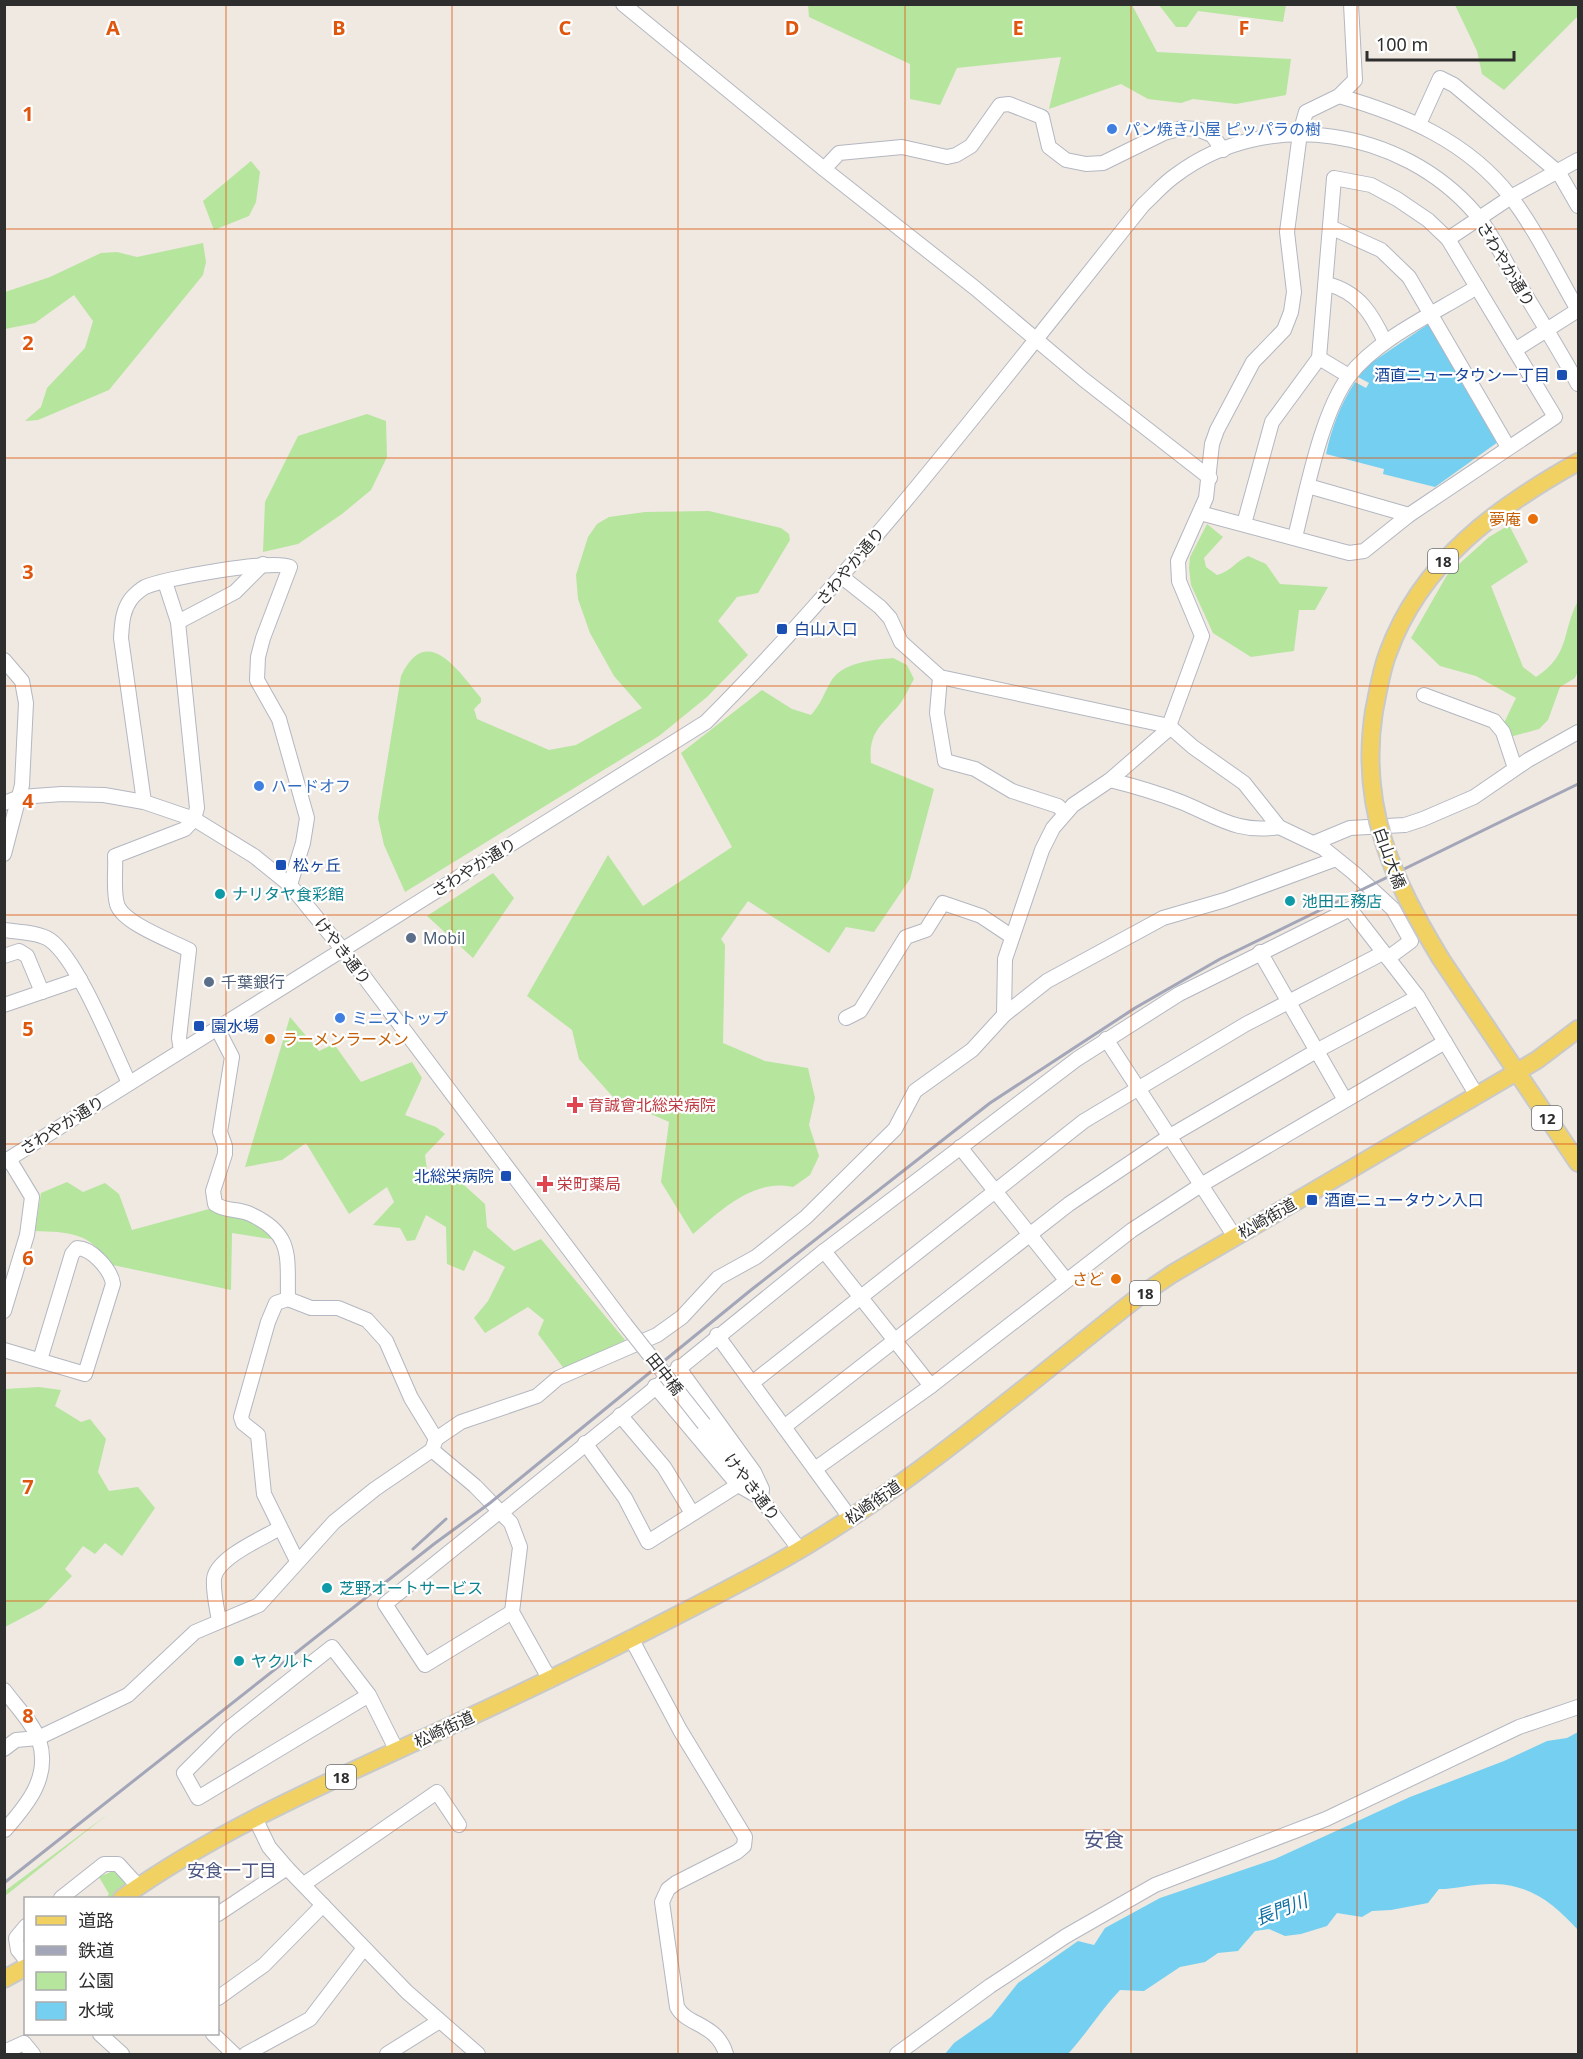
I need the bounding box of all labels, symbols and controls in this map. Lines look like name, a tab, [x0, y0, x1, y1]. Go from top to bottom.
text: A	[106, 14, 120, 41]
text: B	[332, 14, 346, 41]
text: C	[559, 14, 572, 41]
text: D	[785, 14, 799, 41]
text: E	[1012, 14, 1024, 41]
text: F	[1239, 14, 1249, 41]
scale bar	[1367, 24, 1514, 62]
text: 100 m	[1376, 32, 1428, 56]
text: 1	[22, 100, 34, 127]
place label: パン焼き小屋 ピッパラの樹	[1124, 118, 1321, 140]
marker: パン焼き小屋 ピッパラの樹	[1105, 122, 1119, 136]
street label: さわやか通り	[1472, 217, 1540, 311]
text: 2	[22, 329, 34, 356]
place label: 酒直ニュータウン一丁目	[1374, 364, 1550, 386]
marker: 酒直ニュータウン一丁目	[1555, 368, 1569, 382]
place label: 夢庵	[1489, 508, 1521, 530]
marker: 夢庵	[1526, 512, 1540, 526]
street label: さわやか通り	[811, 522, 889, 610]
road number: 18	[1428, 549, 1458, 573]
text: 3	[22, 558, 34, 585]
place label: 白山入口	[794, 618, 858, 640]
marker: 白山入口	[775, 622, 789, 636]
place label: ハードオフ	[271, 775, 351, 797]
marker: ハードオフ	[252, 779, 266, 793]
text: 4	[22, 787, 34, 814]
street label: 白山大橋	[1369, 824, 1411, 892]
street label: さわやか通り	[427, 832, 521, 902]
place label: 松ヶ丘	[293, 854, 341, 876]
marker: 松ヶ丘	[274, 858, 288, 872]
place label: ナリタヤ食彩館	[232, 883, 344, 905]
marker: ナリタヤ食彩館	[213, 887, 227, 901]
place label: 池田工務店	[1302, 890, 1382, 912]
marker: 池田工務店	[1283, 894, 1297, 908]
street label: けやき通り	[310, 913, 376, 989]
place label: Mobil	[423, 927, 465, 949]
marker: Mobil	[404, 931, 418, 945]
place label: 千葉銀行	[221, 971, 285, 993]
marker: 千葉銀行	[202, 975, 216, 989]
place label: ミニストップ	[352, 1007, 448, 1029]
marker: ミニストップ	[333, 1011, 347, 1025]
text: 5	[22, 1015, 34, 1042]
place label: 園水場	[211, 1015, 259, 1037]
marker: 園水場	[192, 1019, 206, 1033]
place label: ラーメンラーメン	[282, 1028, 409, 1050]
marker: ラーメンラーメン	[263, 1032, 277, 1046]
street label: さわやか通り	[15, 1090, 109, 1160]
place label: 育誠會北総栄病院	[588, 1094, 716, 1116]
marker: 育誠會北総栄病院	[566, 1096, 584, 1114]
road number: 12	[1532, 1106, 1562, 1130]
place label: 北総栄病院	[414, 1165, 494, 1187]
marker: 北総栄病院	[499, 1169, 513, 1183]
place label: 栄町薬局	[557, 1173, 621, 1195]
marker: 栄町薬局	[538, 1177, 552, 1191]
place label: 酒直ニュータウン入口	[1324, 1189, 1484, 1211]
street label: 松崎街道	[1234, 1192, 1300, 1244]
marker: 酒直ニュータウン入口	[1305, 1193, 1319, 1207]
text: 6	[22, 1244, 34, 1271]
place label: さど	[1072, 1268, 1104, 1290]
marker: さど	[1109, 1272, 1123, 1286]
road number: 18	[1130, 1281, 1160, 1305]
street label: 田中橋	[642, 1348, 688, 1400]
street label: けやき通り	[719, 1448, 785, 1526]
text: 7	[22, 1473, 34, 1500]
street label: 松崎街道	[840, 1475, 906, 1529]
place label: 芝野オートサービス	[339, 1577, 483, 1599]
marker: 芝野オートサービス	[320, 1581, 334, 1595]
place label: ヤクルト	[251, 1650, 315, 1672]
marker: ヤクルト	[232, 1654, 246, 1668]
text: 8	[22, 1702, 34, 1729]
street label: 松崎街道	[410, 1706, 478, 1752]
road number: 18	[326, 1765, 356, 1789]
district label: 安食	[1084, 1826, 1124, 1853]
district label: 安食一丁目	[187, 1858, 277, 1882]
water label: 長門川	[1251, 1887, 1312, 1930]
legend	[24, 1897, 219, 2035]
text: 道路	[78, 1908, 114, 1932]
text: 鉄道	[78, 1938, 114, 1962]
text: 公園	[78, 1968, 114, 1992]
text: 水域	[78, 1998, 114, 2022]

